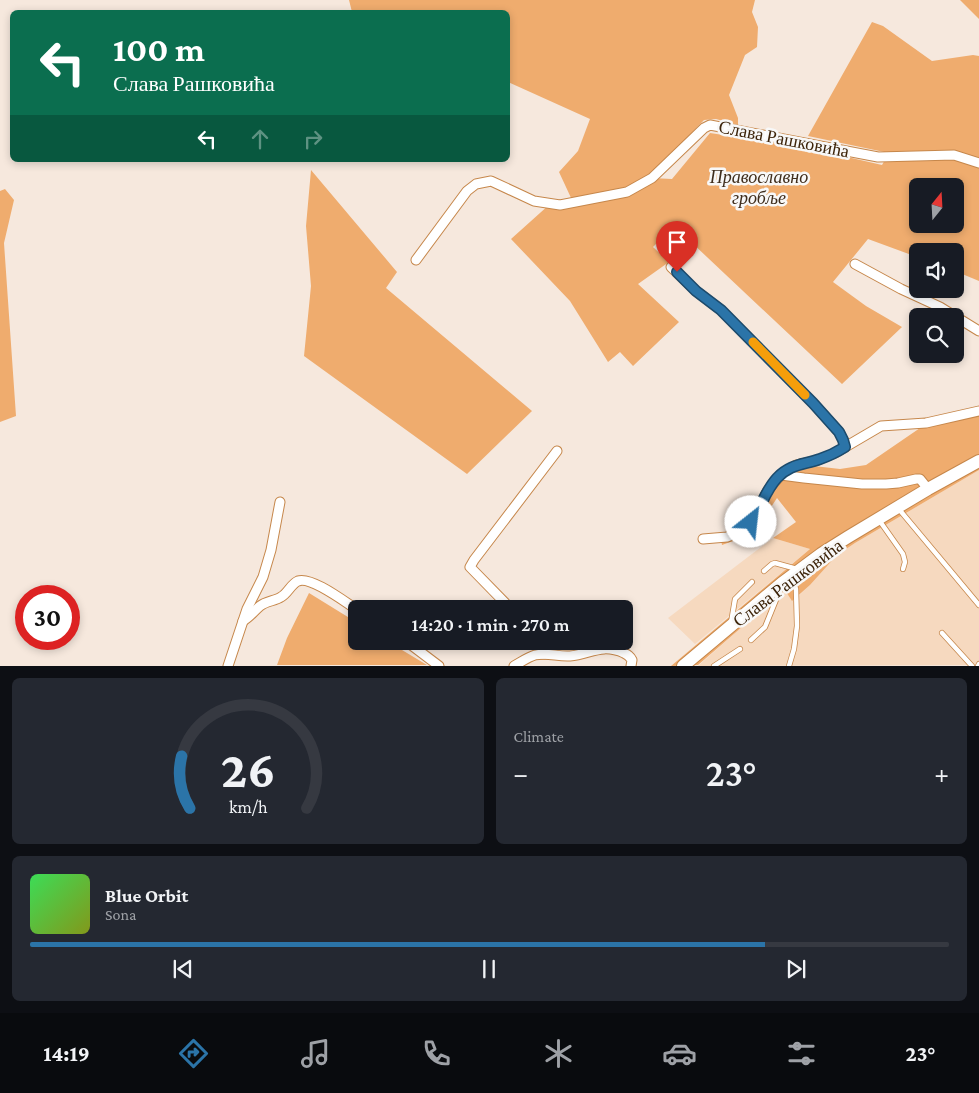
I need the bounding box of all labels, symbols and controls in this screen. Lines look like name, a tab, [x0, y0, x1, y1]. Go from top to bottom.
icon: left	[30, 30, 95, 95]
text: 100 m	[113, 30, 205, 69]
text: Слава Рашковића	[113, 71, 275, 96]
street label: Слава Рашковића	[717, 117, 851, 161]
icon: left	[193, 125, 221, 153]
icon: ahead	[246, 125, 274, 153]
icon: right	[299, 125, 327, 153]
park label: Православно гробље	[709, 167, 808, 208]
north arrow	[909, 178, 964, 232]
map controls	[909, 178, 964, 363]
pin	[656, 221, 698, 272]
icon: arrive	[663, 228, 691, 256]
button: sound	[909, 243, 964, 298]
button: search	[909, 308, 964, 363]
position arrow	[724, 495, 776, 547]
street label: Слава Рашковића	[729, 535, 847, 631]
speed limit sign: 30	[15, 585, 80, 650]
text: 14:20 · 1 min · 270 m	[412, 614, 569, 635]
text: Climate	[514, 728, 564, 745]
text: 26	[220, 740, 275, 798]
text: 23°	[706, 752, 757, 794]
text: −	[514, 758, 528, 789]
text: +	[934, 758, 949, 789]
text: km/h	[228, 797, 267, 817]
text: Blue Orbit	[105, 885, 188, 906]
text: Sona	[105, 906, 136, 923]
icon: previous	[169, 955, 197, 983]
icon: pause	[475, 955, 503, 983]
icon: next	[782, 955, 810, 983]
icon: directions	[176, 1036, 211, 1071]
icon: music	[298, 1036, 333, 1071]
icon: phone	[419, 1036, 454, 1071]
icon: climate	[541, 1036, 576, 1071]
icon: car	[662, 1036, 697, 1071]
icon: filters	[784, 1036, 819, 1071]
text: 14:19	[43, 1041, 90, 1066]
text: 23°	[906, 1041, 936, 1066]

